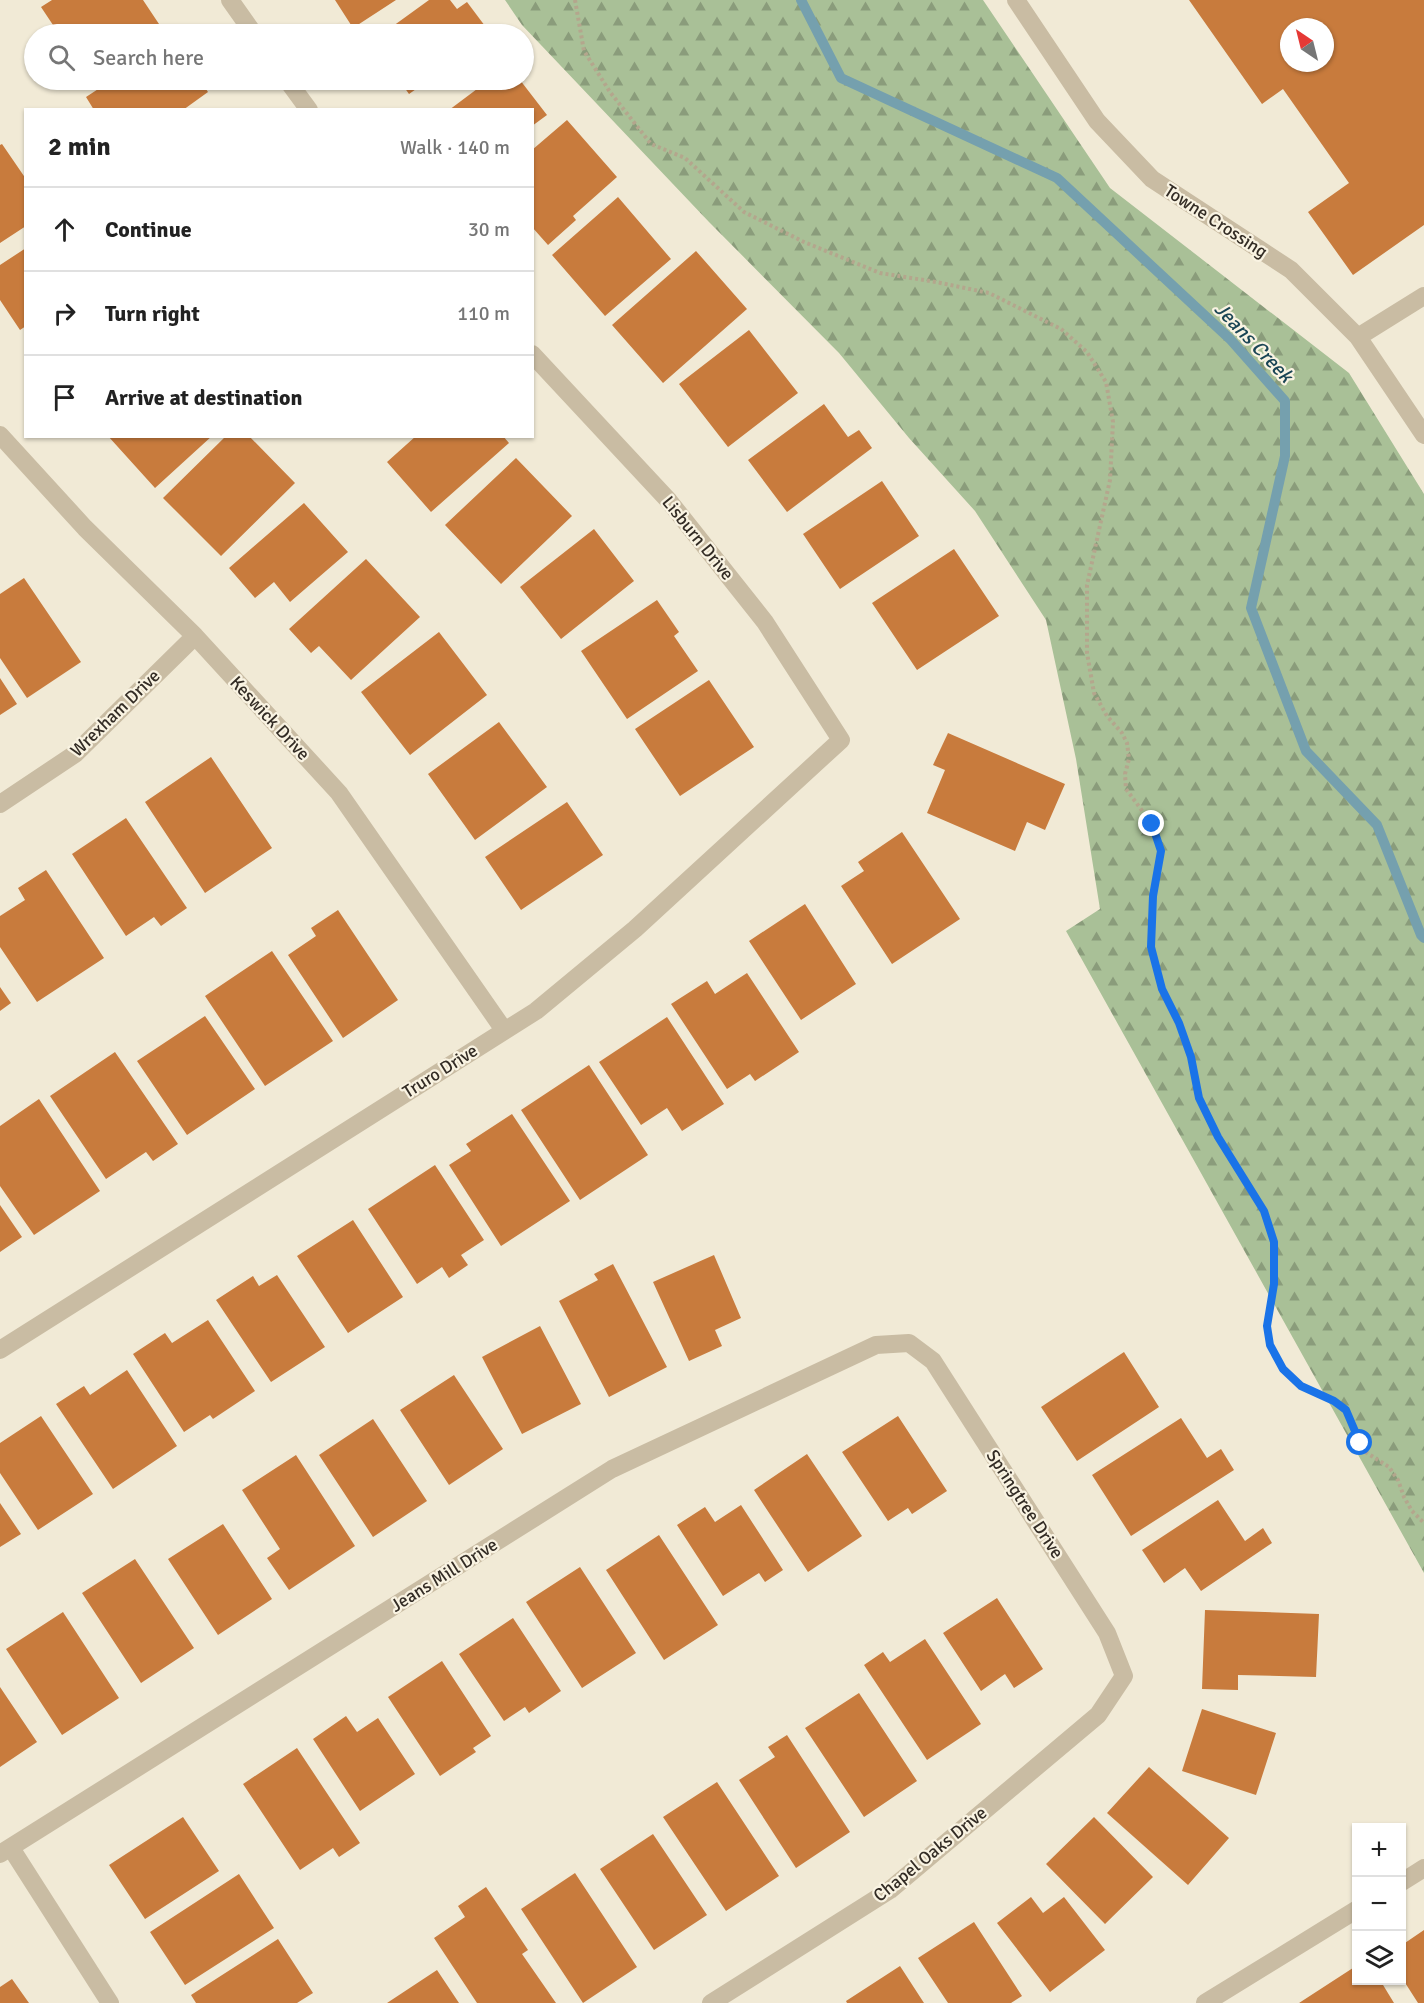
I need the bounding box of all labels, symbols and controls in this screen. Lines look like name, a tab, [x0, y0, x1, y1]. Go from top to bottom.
north arrow	[1280, 18, 1334, 72]
search box	[24, 24, 534, 90]
icon: search	[45, 41, 78, 74]
text: Search here	[93, 44, 204, 71]
text: 2 min	[48, 131, 111, 163]
text: Walk · 140 m	[400, 135, 510, 160]
street label: Towne Crossing	[1160, 179, 1272, 263]
icon: ahead	[48, 213, 81, 246]
text: Continue	[105, 216, 192, 243]
text: 30 m	[468, 217, 510, 242]
icon: right	[48, 297, 81, 330]
water label: Jeans Creek	[1209, 297, 1300, 389]
text: Turn right	[105, 300, 200, 327]
text: 110 m	[457, 301, 510, 326]
icon: arrive	[48, 381, 81, 414]
text: Arrive at destination	[105, 384, 302, 411]
street label: Lisburn Drive	[657, 492, 739, 584]
street label: Wrexham Drive	[66, 665, 164, 761]
street label: Keswick Drive	[225, 671, 315, 765]
route end	[1138, 810, 1164, 836]
street label: Truro Drive	[398, 1039, 482, 1103]
route start	[1346, 1429, 1372, 1455]
street label: Springtree Drive	[982, 1445, 1068, 1563]
street label: Jeans Mill Drive	[386, 1533, 502, 1617]
street label: Chapel Oaks Drive	[869, 1802, 991, 1906]
map controls	[1352, 1823, 1406, 1985]
button: +	[1352, 1823, 1406, 1877]
button: −	[1352, 1877, 1406, 1931]
button: layers	[1352, 1931, 1406, 1985]

